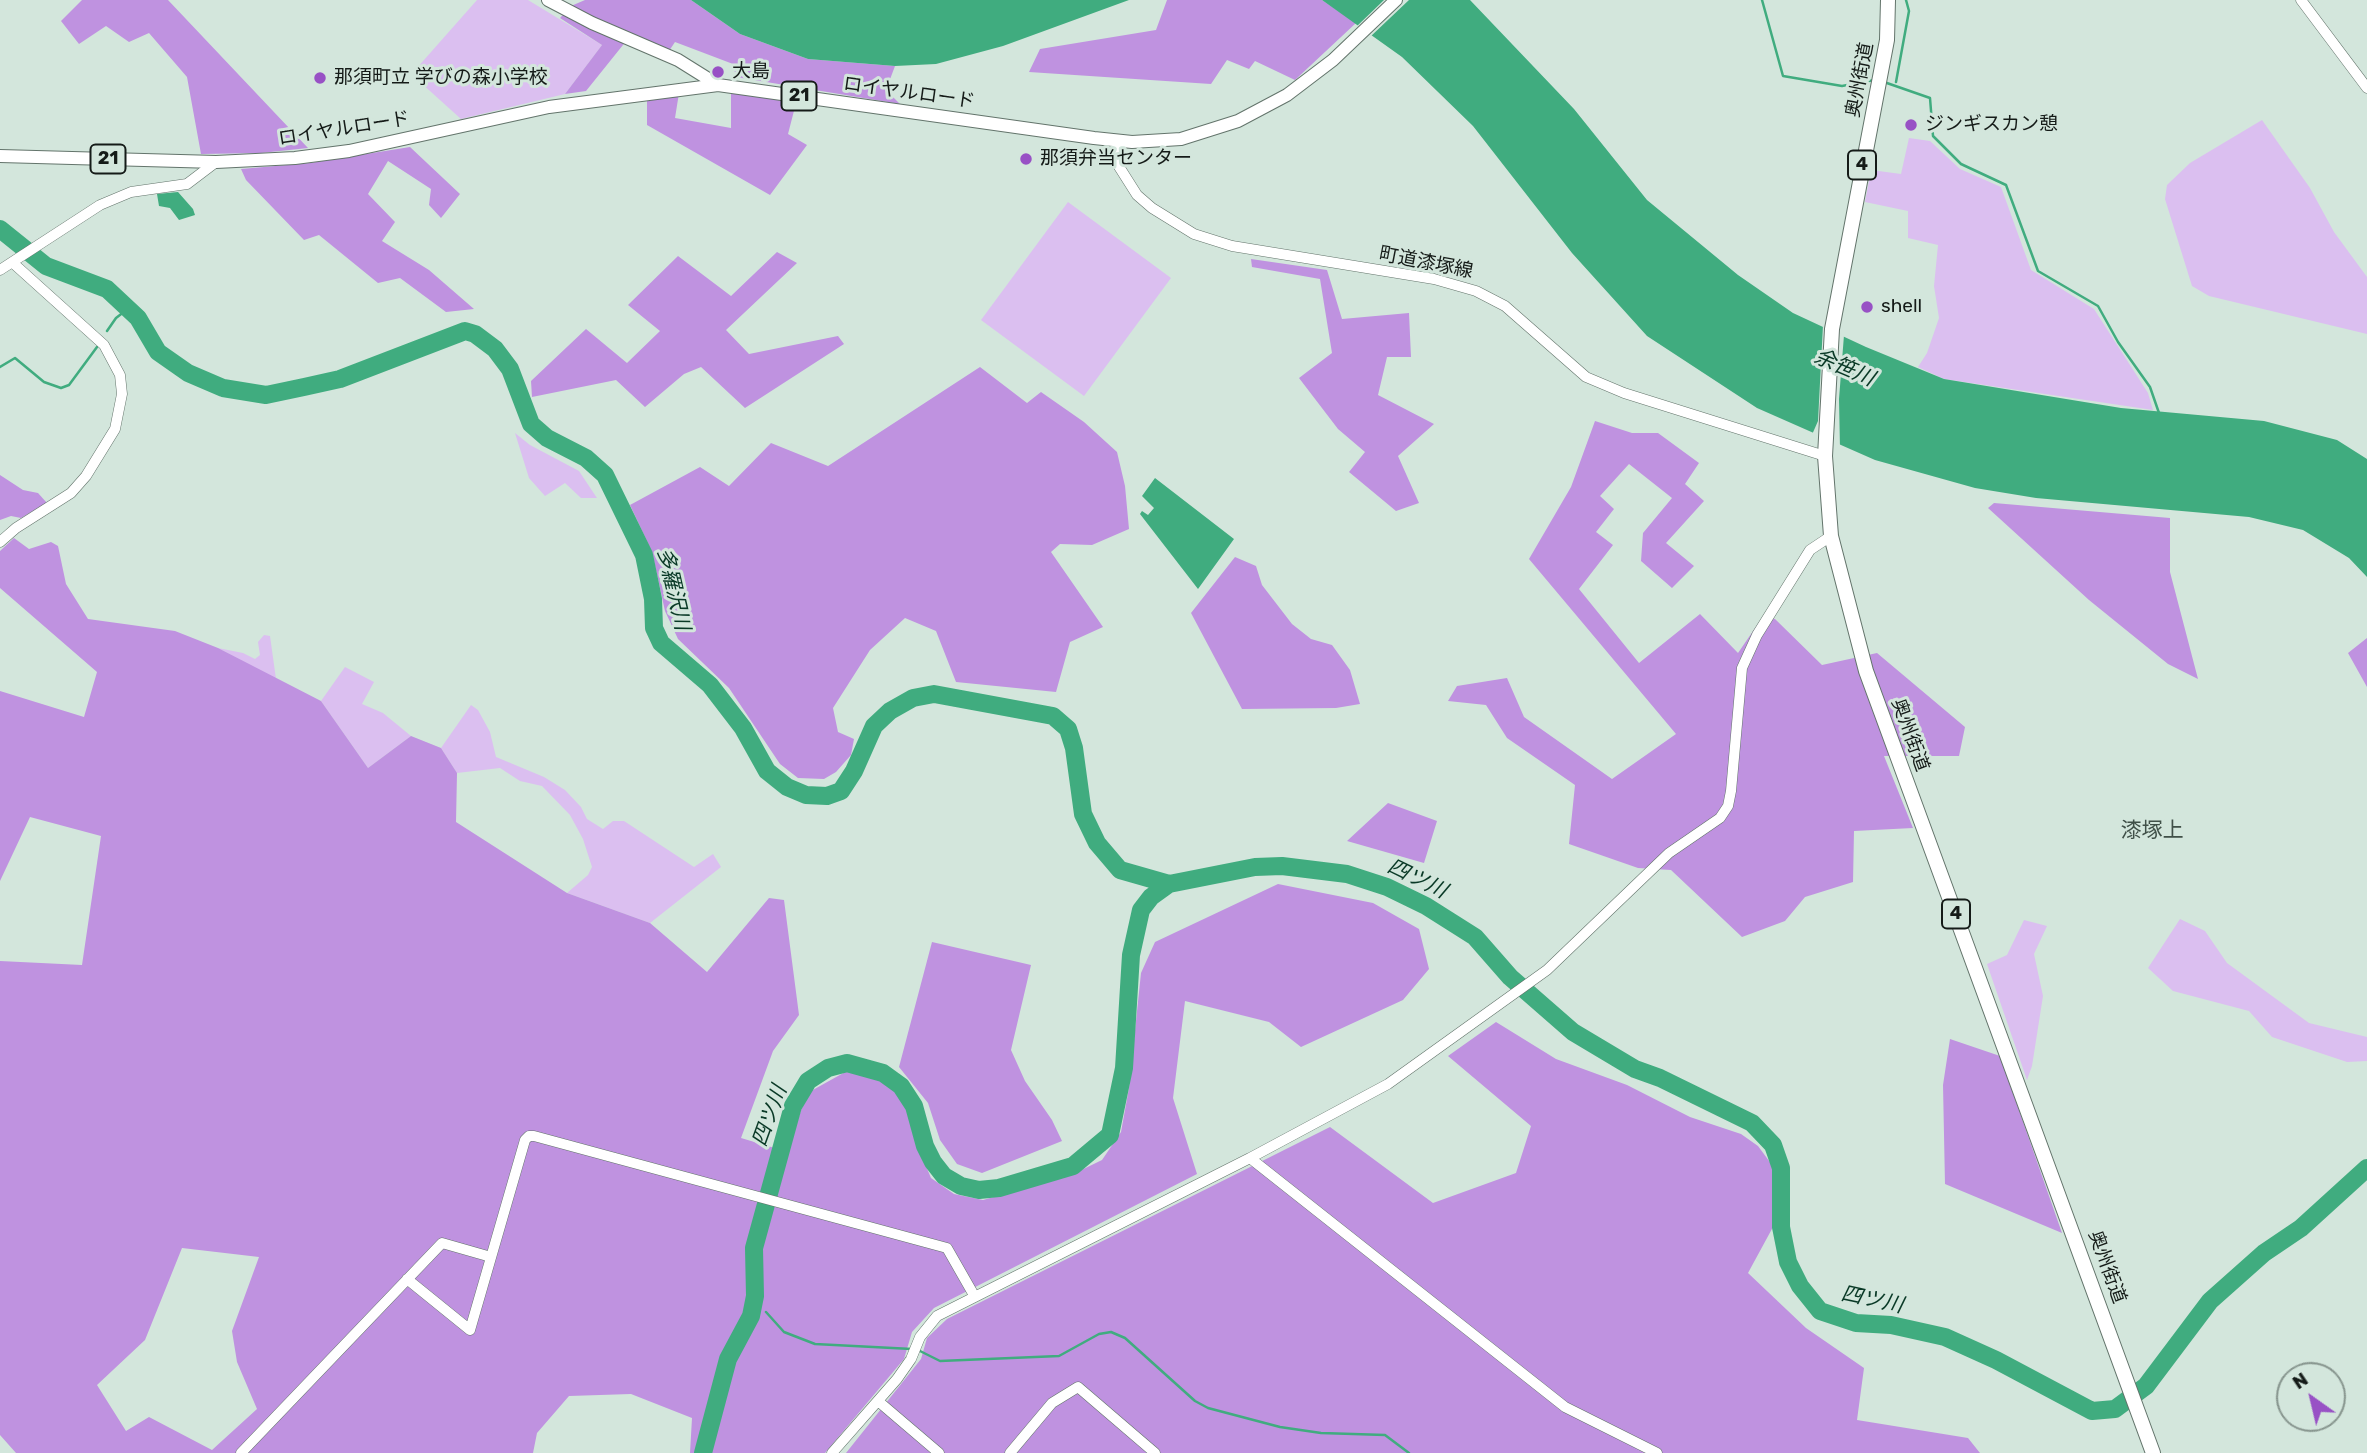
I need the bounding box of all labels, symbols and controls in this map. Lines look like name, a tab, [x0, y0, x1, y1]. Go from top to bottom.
street label: 奥州街道	[1842, 41, 1878, 119]
place label: 大島	[732, 61, 770, 83]
marker: 大島	[710, 64, 726, 80]
place label: 那須町立 学びの森小学校	[334, 67, 548, 89]
marker: 那須町立 学びの森小学校	[312, 70, 328, 86]
street label: ロイヤルロード	[842, 72, 976, 114]
road number: 21	[782, 82, 816, 110]
street label: ロイヤルロード	[277, 107, 411, 151]
place label: ジンギスカン憩	[1925, 114, 2058, 136]
marker: ジンギスカン憩	[1903, 117, 1919, 133]
road number: 21	[90, 144, 126, 174]
place label: 那須弁当センター	[1040, 148, 1192, 170]
road number: 4	[1848, 150, 1876, 180]
marker: 那須弁当センター	[1018, 151, 1034, 167]
street label: 町道漆塚線	[1377, 243, 1475, 283]
place label: shell	[1881, 296, 1922, 318]
marker: shell	[1859, 299, 1875, 315]
water label: 余笹川	[1810, 344, 1878, 392]
water label: 多羅沢川	[651, 545, 695, 633]
street label: 奥州街道	[1886, 695, 1934, 775]
district label: 漆塚上	[2121, 818, 2183, 844]
water label: 四ツ川	[1383, 854, 1451, 904]
road number: 4	[1942, 900, 1970, 929]
water label: 四ツ川	[747, 1082, 793, 1150]
street label: 奥州街道	[2083, 1227, 2131, 1307]
water label: 四ツ川	[1839, 1281, 1905, 1319]
north arrow	[2276, 1362, 2346, 1432]
text: N	[2288, 1367, 2312, 1394]

